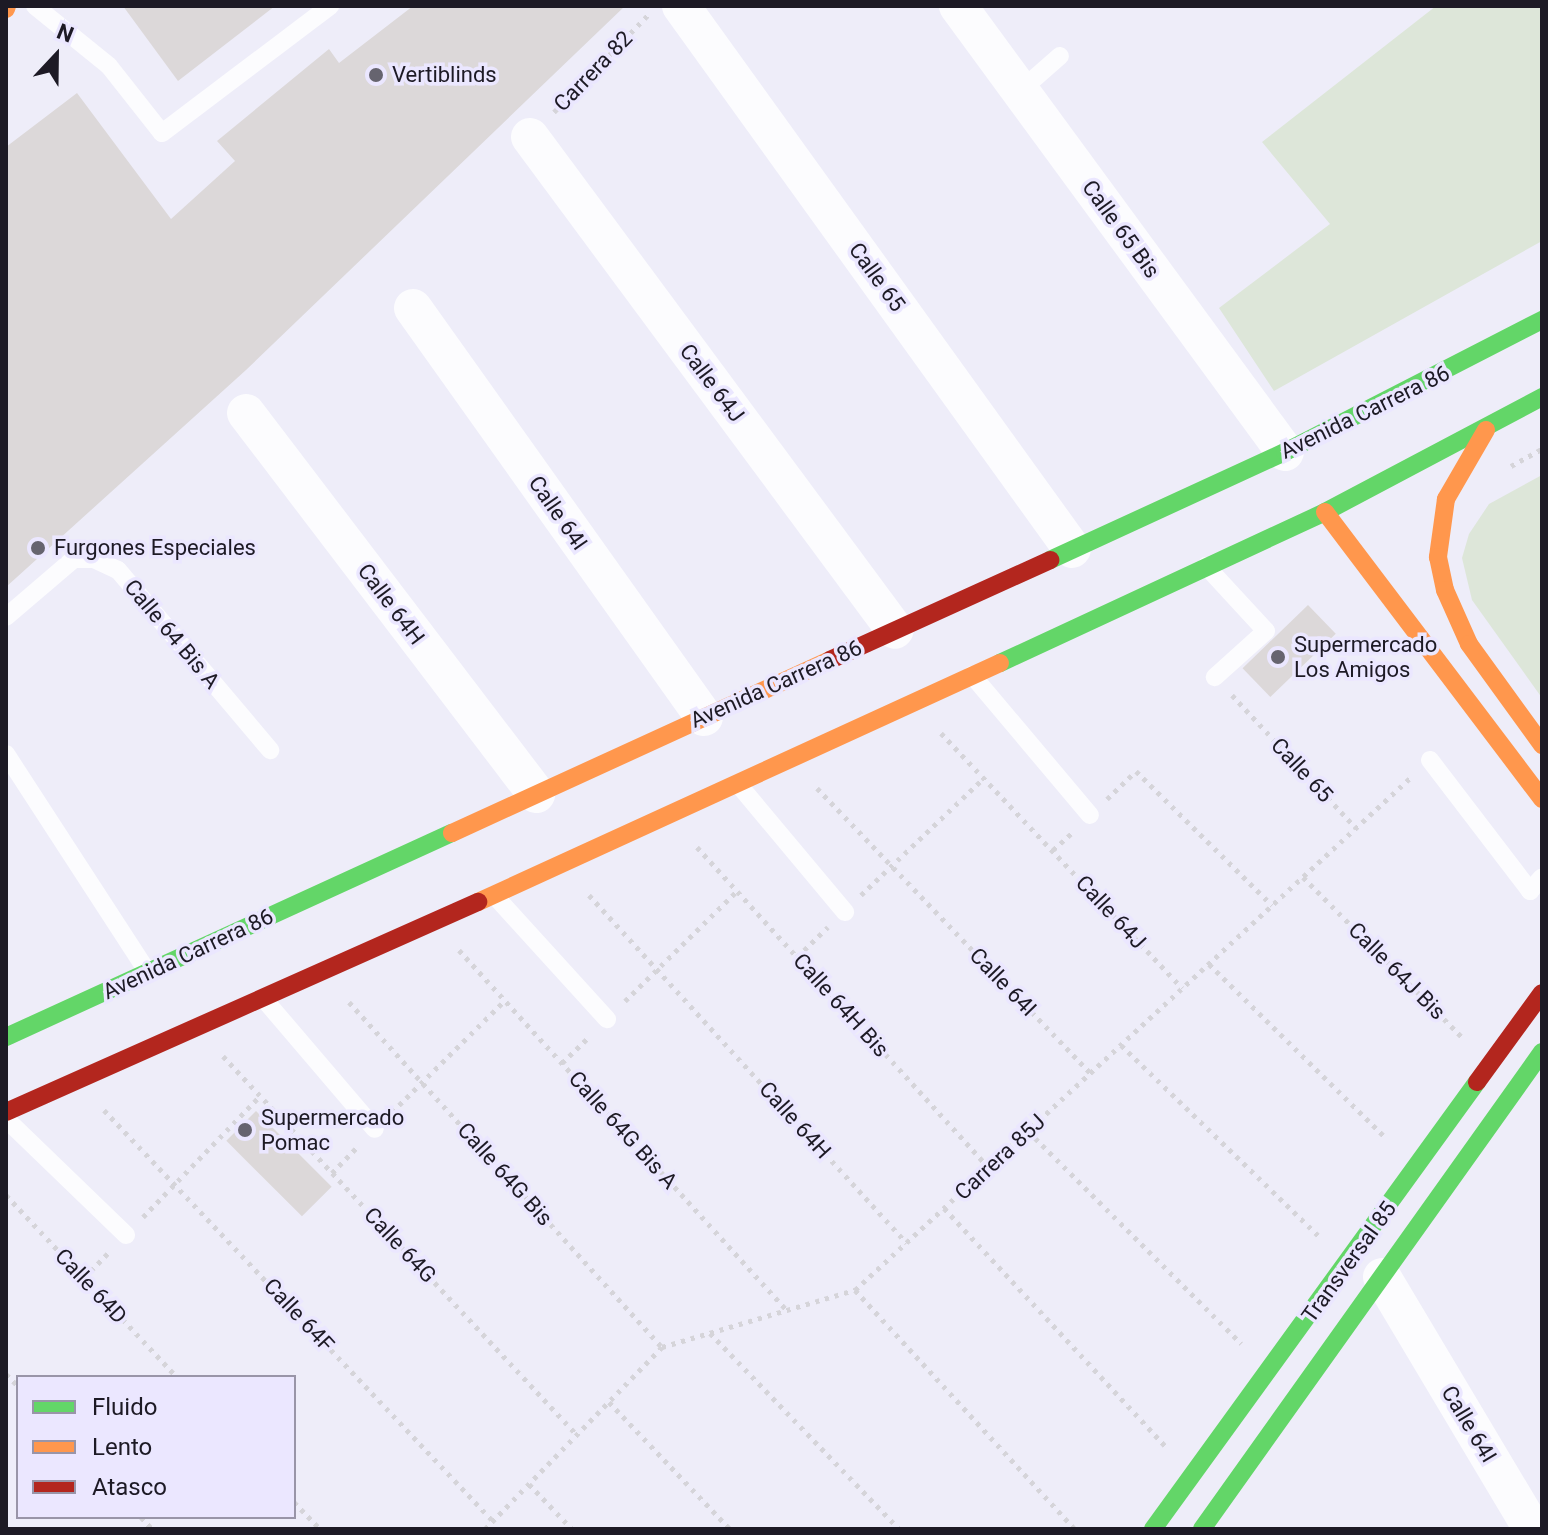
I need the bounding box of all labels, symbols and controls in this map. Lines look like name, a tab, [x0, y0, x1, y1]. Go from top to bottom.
north arrow	[16, 16, 96, 96]
text: N	[53, 19, 77, 48]
street label: Carrera 82	[548, 25, 638, 117]
place label: Vertiblinds	[392, 62, 497, 88]
marker: Vertiblinds	[367, 66, 385, 84]
street label: Calle 65 Bis	[1077, 175, 1165, 283]
street label: Calle 65	[843, 237, 911, 317]
street label: Calle 64J	[674, 339, 750, 427]
street label: Avenida Carrera 86	[1276, 360, 1454, 464]
street label: Calle 64I	[523, 471, 593, 555]
place label: Furgones Especiales	[54, 535, 256, 561]
marker: Furgones Especiales	[29, 539, 47, 557]
street label: Calle 64H	[352, 558, 430, 650]
street label: Calle 64 Bis A	[119, 574, 225, 694]
place label: Supermercado Los Amigos	[1294, 631, 1437, 682]
street label: Avenida Carrera 86	[686, 634, 866, 734]
marker: Supermercado Los Amigos	[1269, 648, 1287, 666]
street label: Calle 65	[1265, 732, 1339, 808]
street label: Calle 64J	[1070, 870, 1152, 954]
street label: Avenida Carrera 86	[99, 903, 277, 1005]
street label: Calle 64J Bis	[1343, 917, 1451, 1025]
street label: Calle 64I	[964, 942, 1042, 1022]
street label: Calle 64H Bis	[788, 948, 894, 1062]
street label: Calle 64G Bis A	[563, 1066, 683, 1194]
street label: Calle 64H	[754, 1076, 836, 1164]
place label: Supermercado Pomac	[261, 1104, 404, 1156]
street label: Carrera 85J	[949, 1108, 1051, 1206]
street label: Calle 64G Bis	[452, 1117, 558, 1231]
marker: Supermercado Pomac	[236, 1121, 254, 1139]
street label: Transversal 85	[1296, 1196, 1402, 1328]
street label: Calle 64G	[358, 1202, 442, 1288]
street label: Calle 64D	[50, 1243, 132, 1329]
street label: Calle 64F	[258, 1273, 340, 1357]
legend	[16, 1375, 296, 1519]
street label: Calle 64I	[1436, 1381, 1502, 1467]
text: Fluido	[92, 1393, 157, 1421]
text: Lento	[92, 1433, 152, 1461]
text: Atasco	[92, 1473, 167, 1501]

